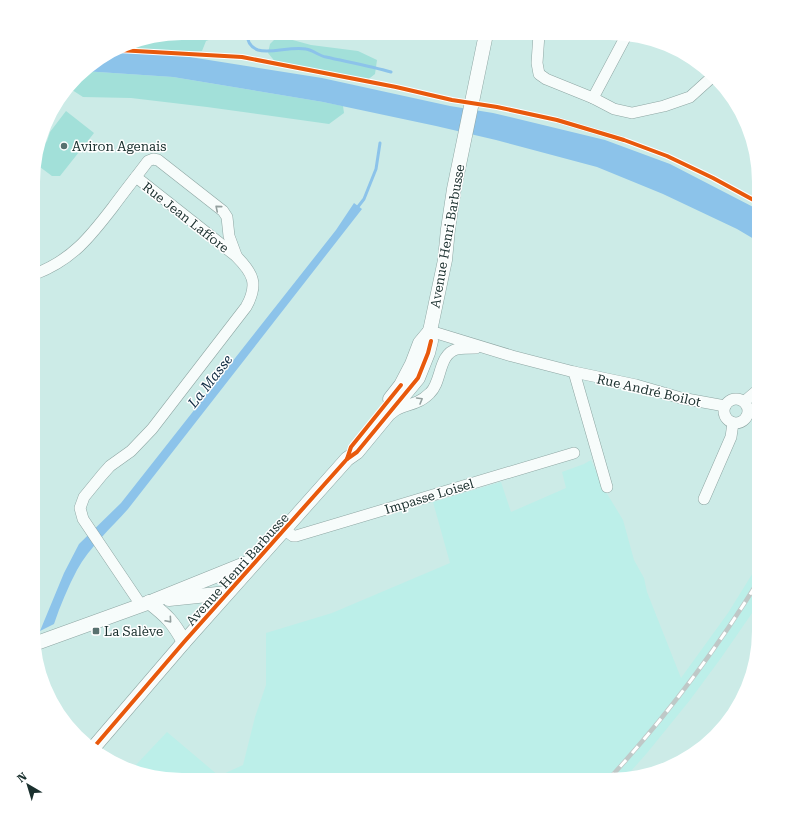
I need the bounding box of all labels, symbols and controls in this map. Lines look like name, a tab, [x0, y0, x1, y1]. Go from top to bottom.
place label: Aviron Agenais	[72, 139, 166, 154]
marker: Aviron Agenais	[59, 141, 69, 151]
street label: Avenue Henri Barbusse	[427, 163, 468, 309]
street label: Rue Jean Laffore	[140, 179, 232, 256]
one-way arrow	[216, 205, 223, 212]
water label: La Masse	[184, 351, 236, 411]
street label: Rue André Boilot	[595, 371, 703, 410]
one-way arrow	[416, 397, 423, 404]
street label: Impasse Loisel	[383, 476, 475, 517]
street label: Avenue Henri Barbusse	[183, 510, 292, 629]
one-way arrow	[165, 615, 172, 623]
place label: La Salève	[104, 624, 163, 639]
marker: La Salève	[91, 626, 101, 636]
north arrow	[8, 765, 48, 805]
text: N	[15, 769, 30, 785]

